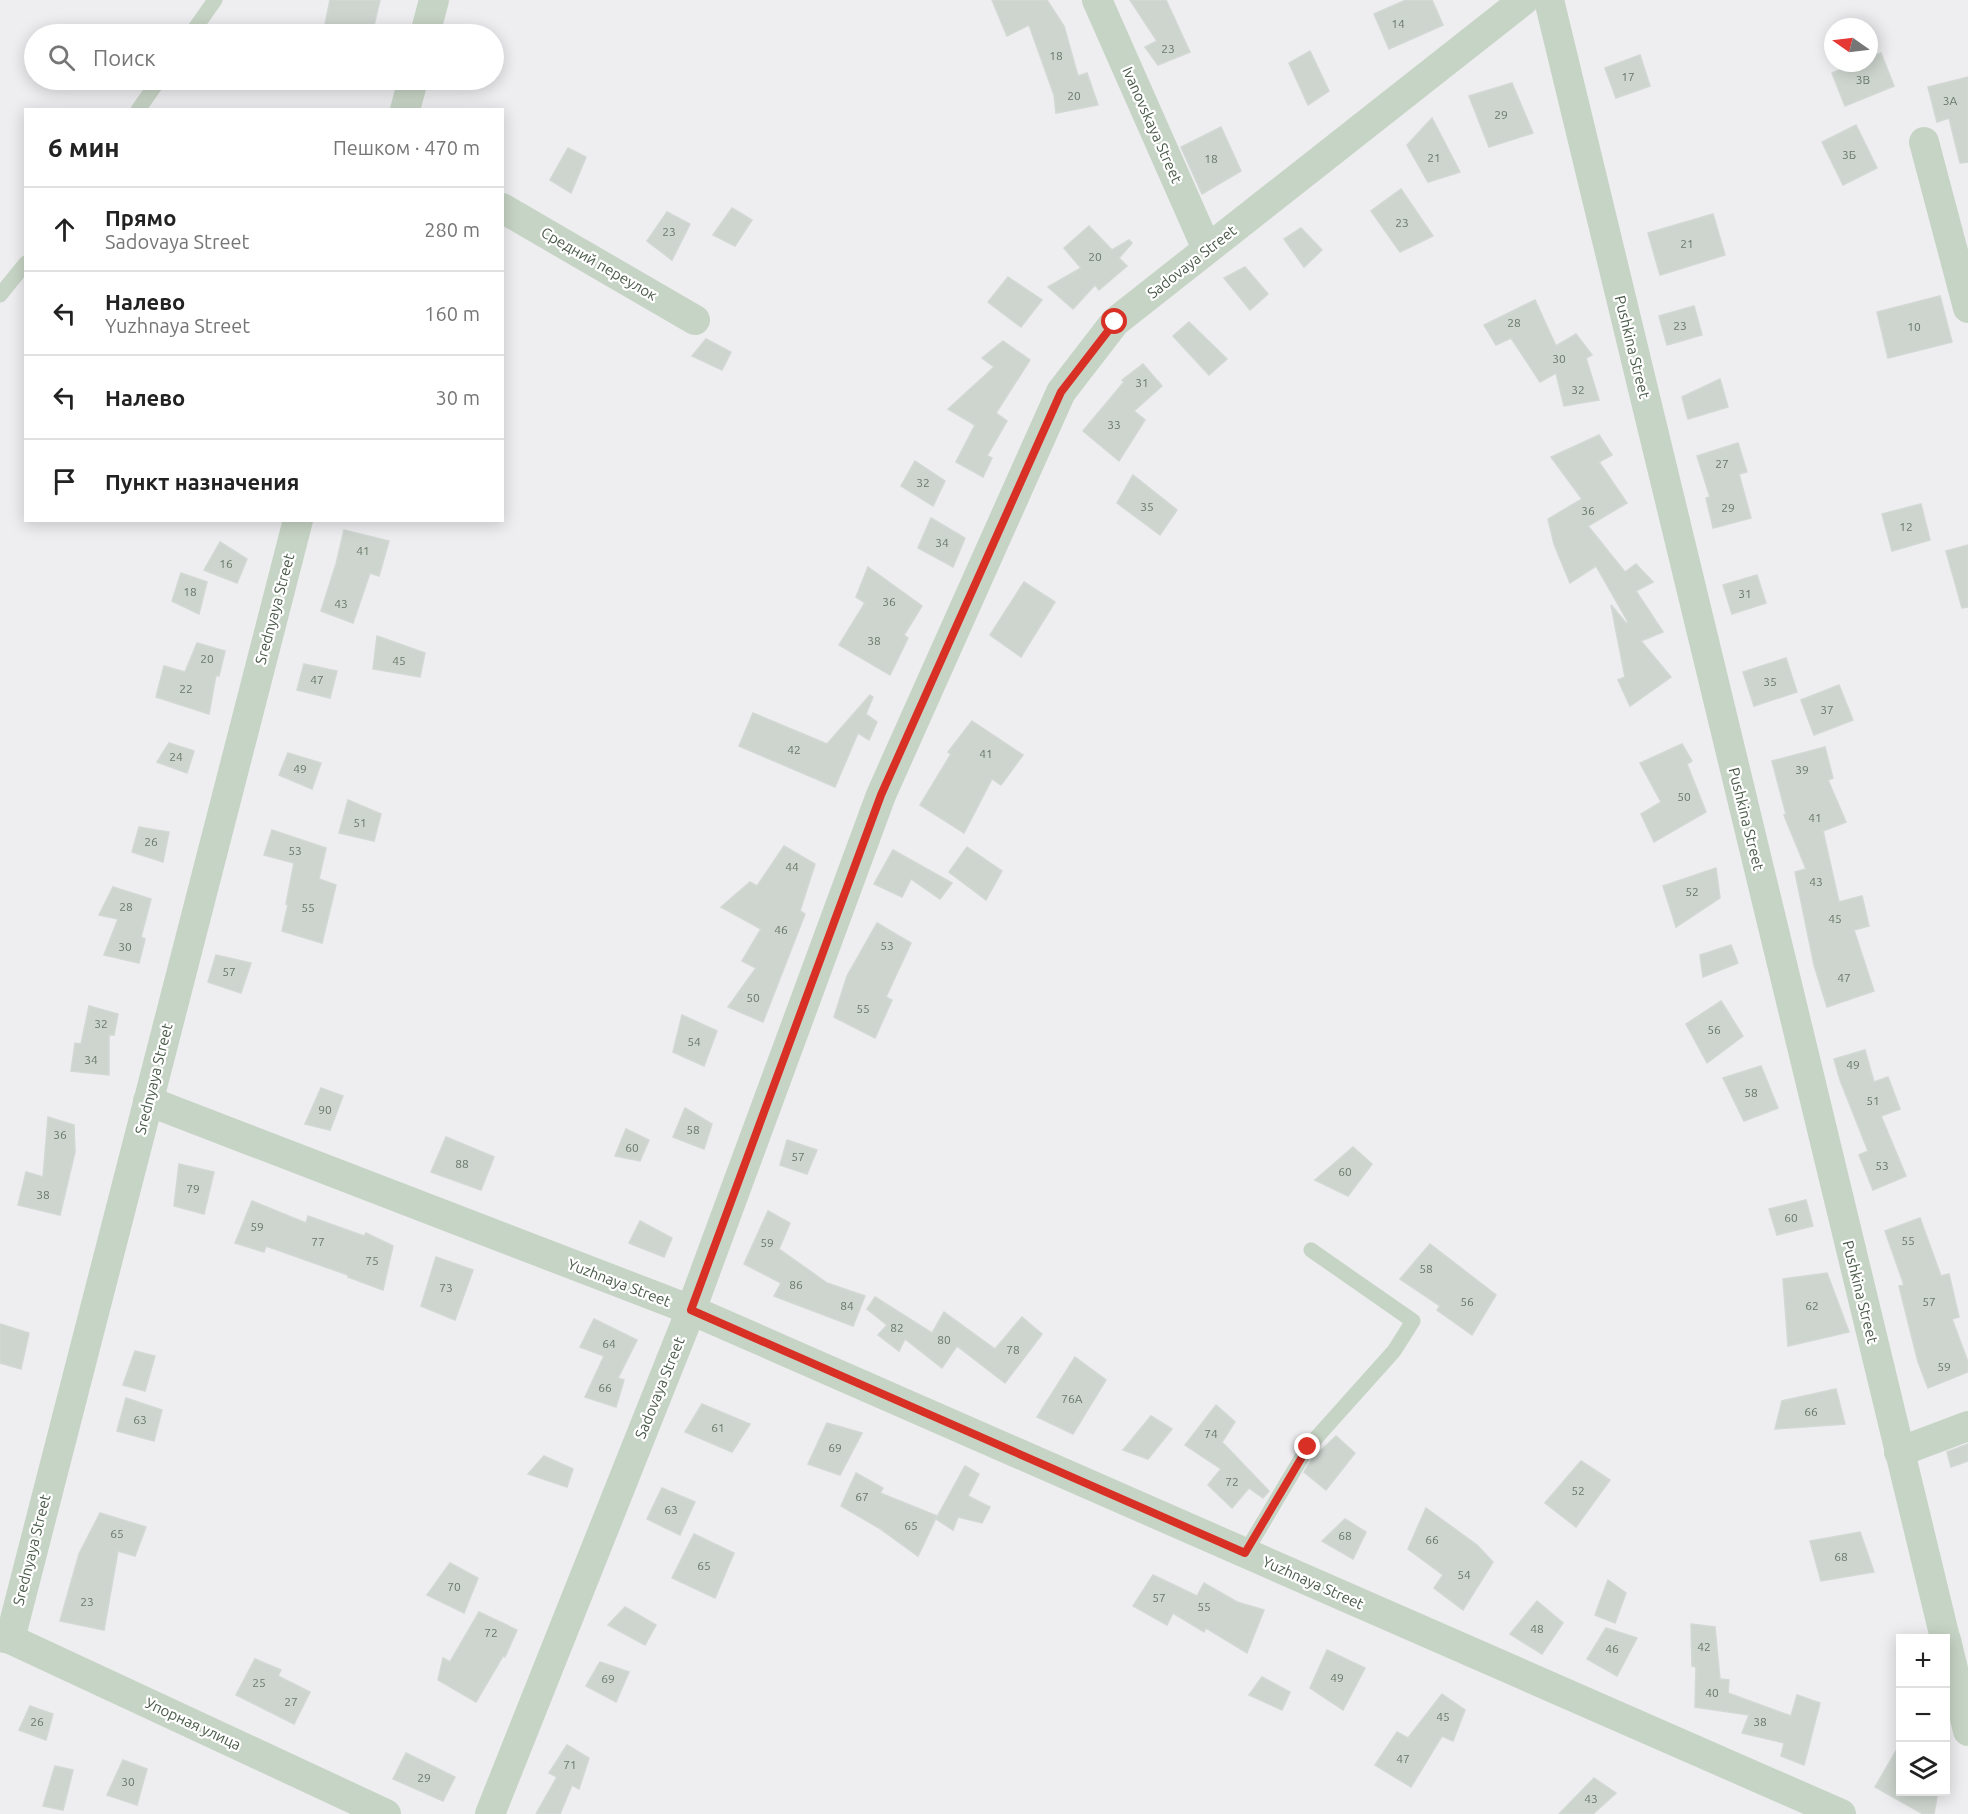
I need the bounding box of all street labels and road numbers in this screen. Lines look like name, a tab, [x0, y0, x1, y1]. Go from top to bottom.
street label: Ivanovskaya Street	[1119, 64, 1186, 186]
street label: Sadovaya Street	[1144, 221, 1240, 302]
street label: Средний переулок	[538, 223, 661, 304]
street label: Pushkina Street	[1611, 294, 1654, 400]
street label: Srednyaya Street	[252, 551, 298, 666]
street label: Pushkina Street	[1725, 766, 1768, 872]
street label: Srednyaya Street	[131, 1021, 176, 1136]
street label: Pushkina Street	[1839, 1239, 1882, 1345]
street label: Yuzhnaya Street	[565, 1255, 673, 1310]
street label: Sadovaya Street	[631, 1334, 688, 1441]
street label: Srednyaya Street	[9, 1492, 54, 1607]
street label: Yuzhnaya Street	[1260, 1553, 1366, 1612]
street label: Упорная улица	[143, 1694, 244, 1753]

